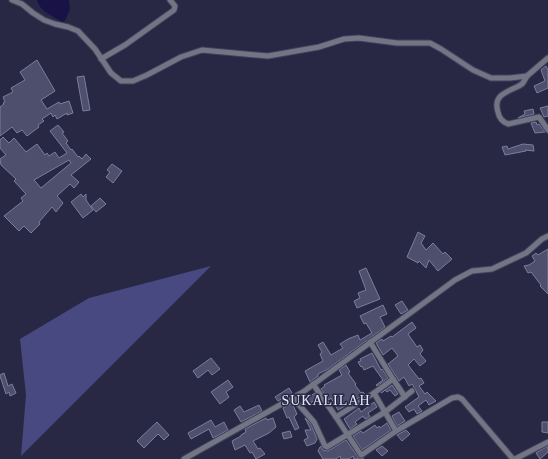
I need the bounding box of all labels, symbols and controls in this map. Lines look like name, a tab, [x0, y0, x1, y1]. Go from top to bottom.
district label: SUKALILAH	[281, 393, 371, 408]

